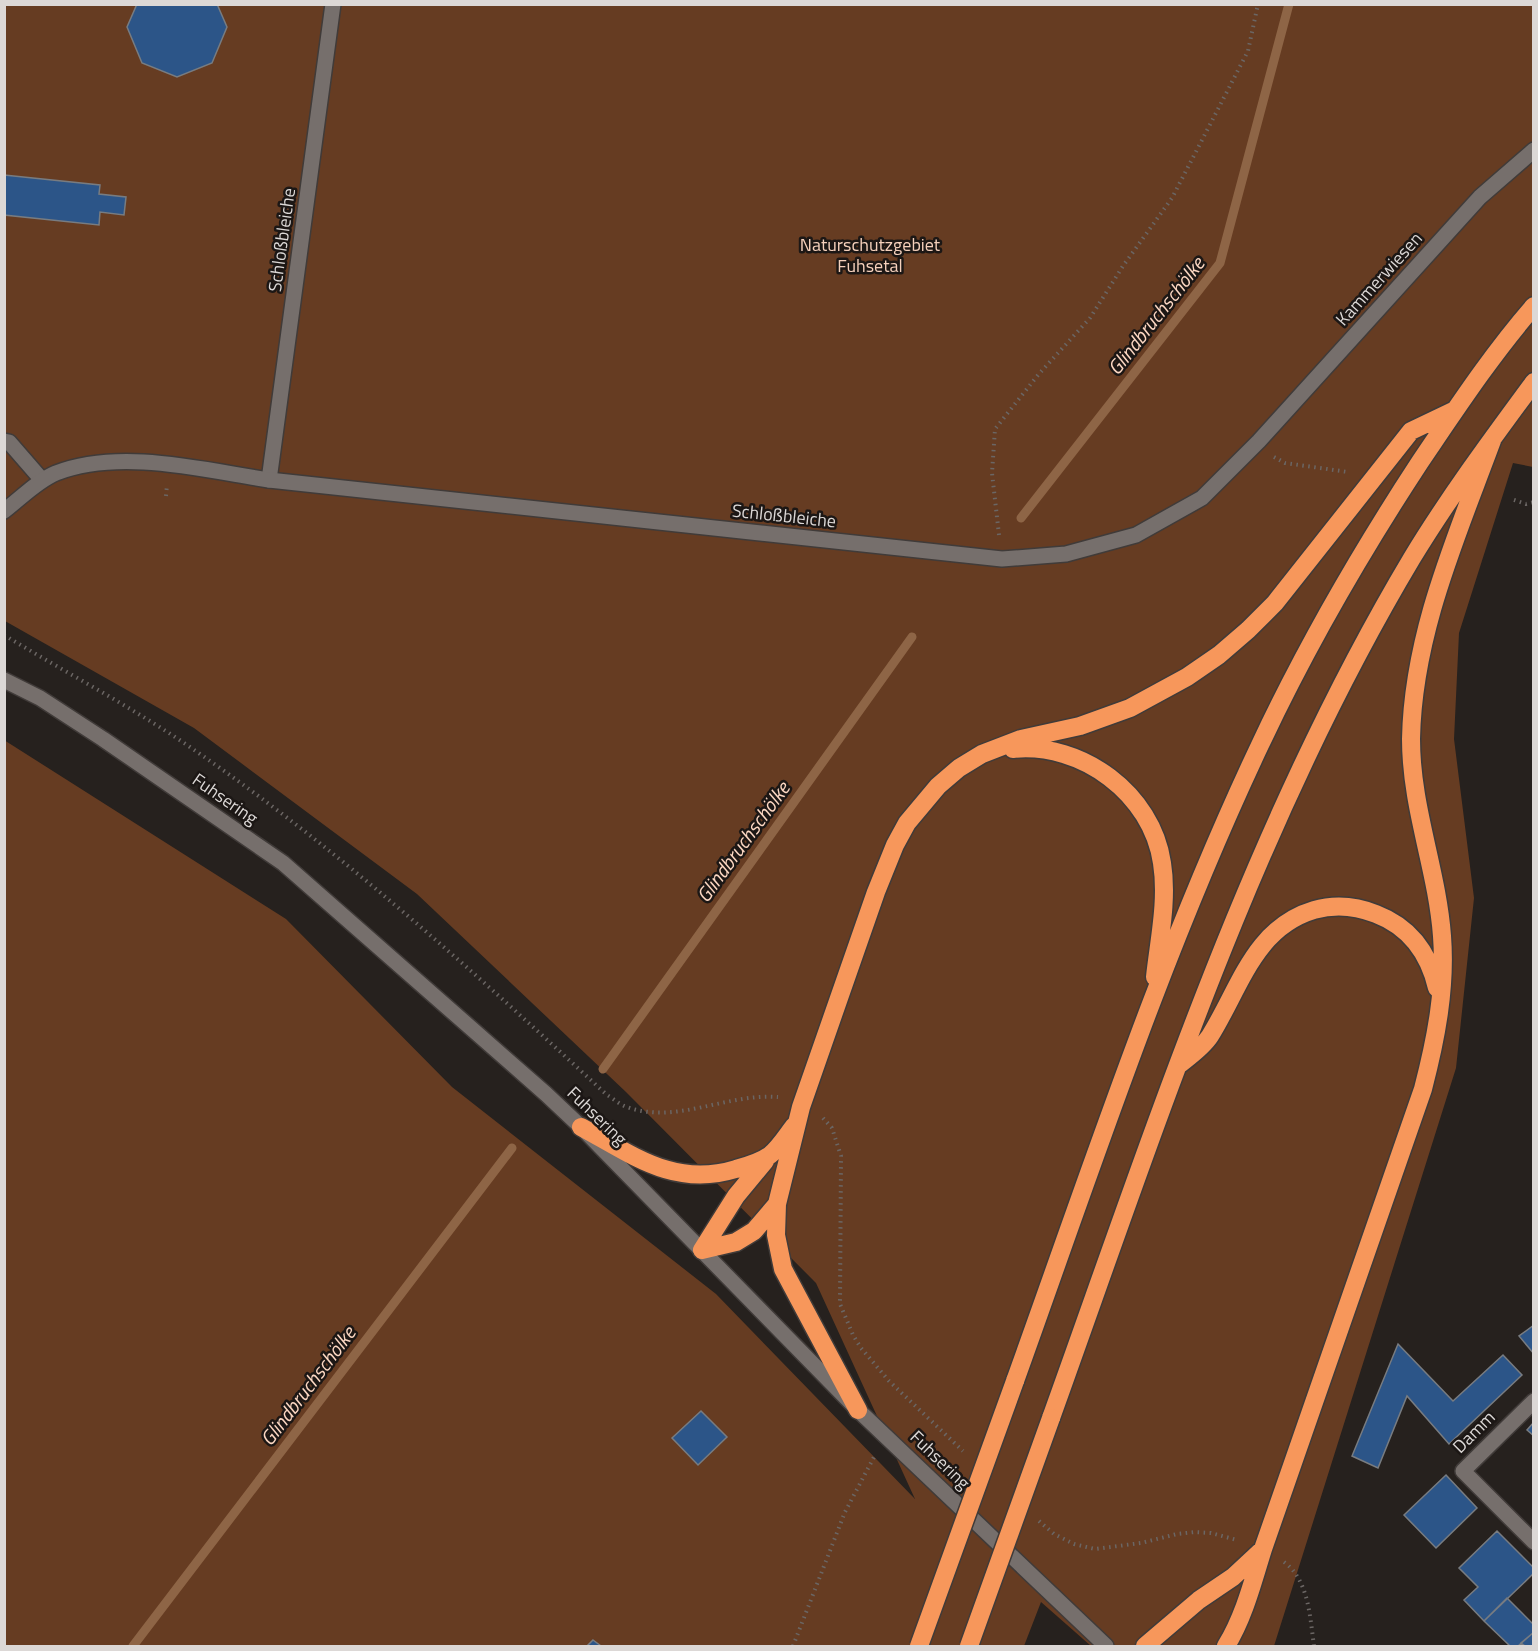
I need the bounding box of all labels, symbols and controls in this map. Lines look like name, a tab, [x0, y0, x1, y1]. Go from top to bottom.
street label: Schloßbleiche	[261, 186, 302, 294]
street label: Kammerwiesen	[1329, 226, 1428, 332]
park label: Naturschutzgebiet Fuhsetal	[800, 231, 941, 279]
water label: Glindbruchschölke	[1099, 248, 1213, 382]
street label: Schloßbleiche	[731, 497, 837, 534]
street label: Fuhsering	[187, 766, 264, 831]
water label: Glindbruchschölke	[688, 773, 798, 909]
street label: Fuhsering	[561, 1080, 634, 1151]
water label: Glindbruchschölke	[252, 1318, 364, 1452]
street label: Damm	[1446, 1404, 1501, 1459]
street label: Fuhsering	[904, 1424, 977, 1495]

